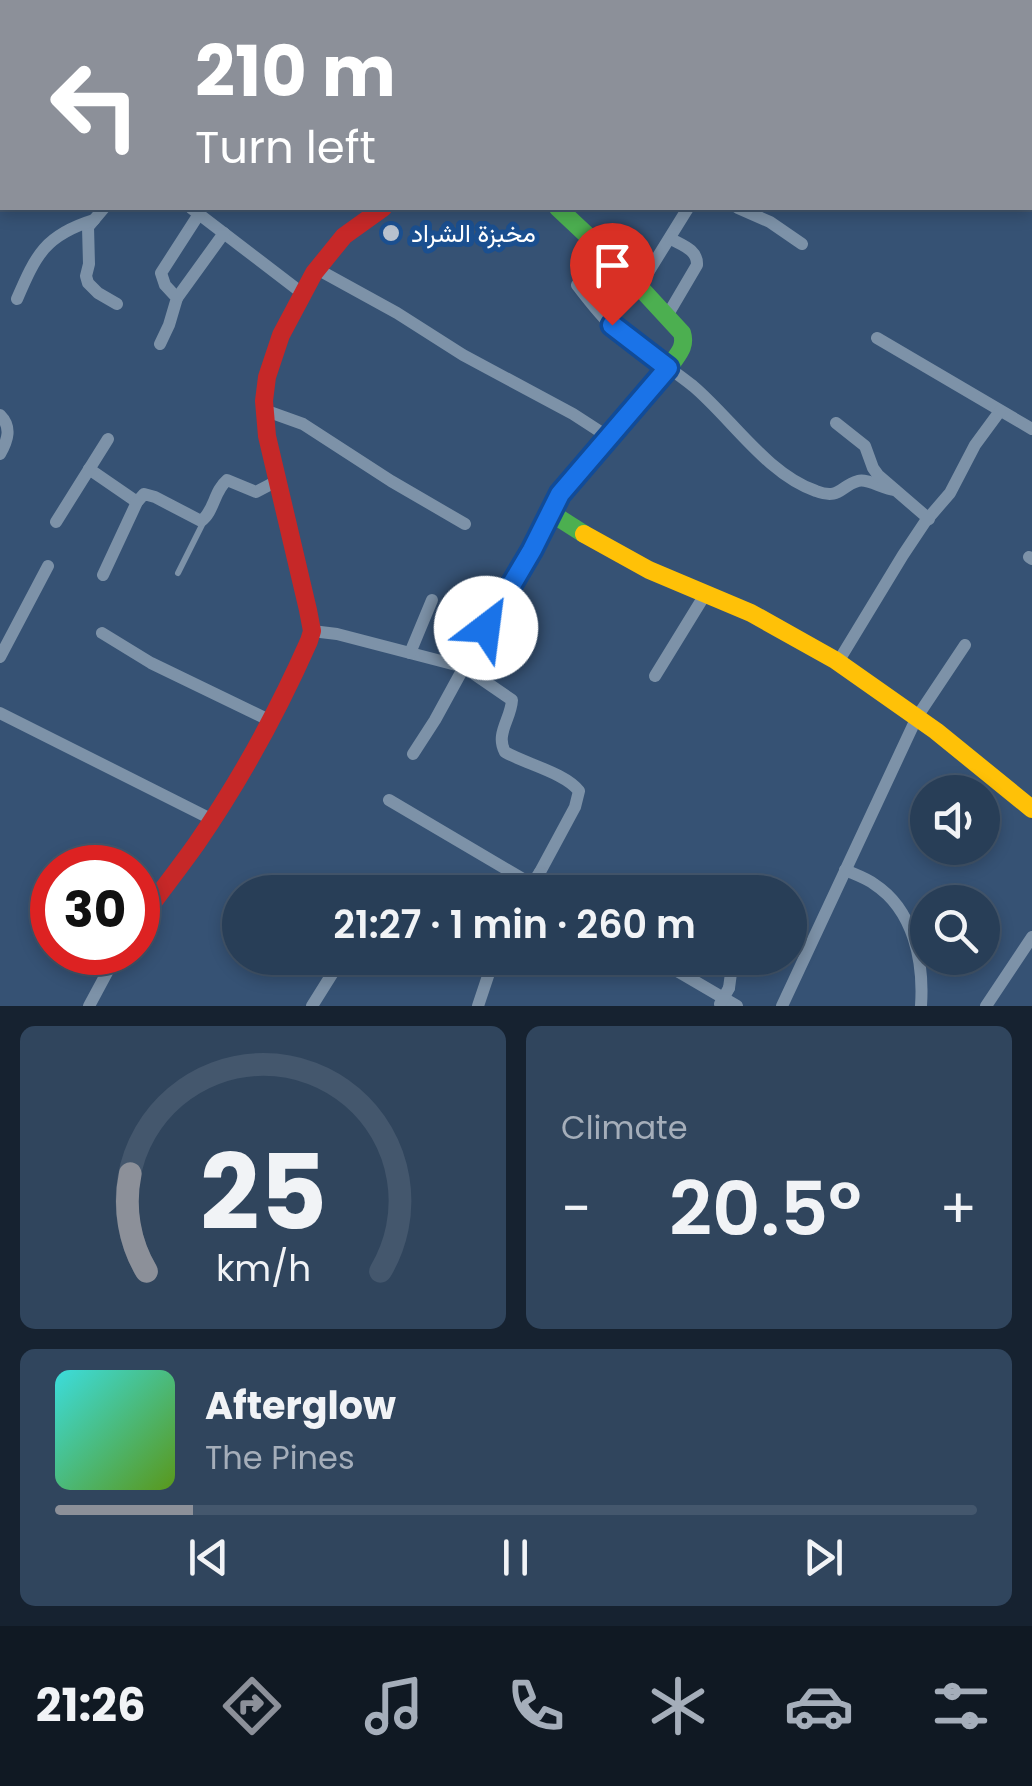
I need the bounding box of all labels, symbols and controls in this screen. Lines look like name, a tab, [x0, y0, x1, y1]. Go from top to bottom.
text: 210 m	[195, 22, 396, 121]
icon: left	[30, 40, 160, 170]
text: Turn left	[195, 116, 376, 179]
place label: مخبزة الشراد	[411, 216, 536, 251]
marker: مخبزة الشراد	[380, 222, 402, 244]
pin	[570, 223, 655, 326]
icon: arrive	[585, 238, 640, 293]
position arrow	[434, 576, 538, 680]
map controls	[910, 775, 1000, 975]
button: sound	[910, 775, 1000, 865]
speed limit sign: 30	[30, 845, 160, 975]
button: search	[910, 885, 1000, 975]
text: 21:27 · 1 min · 260 m	[333, 898, 696, 951]
text: Climate	[561, 1105, 688, 1150]
text: 25	[200, 1120, 326, 1265]
text: 20.5°	[669, 1156, 862, 1261]
text: −	[561, 1170, 591, 1247]
text: +	[939, 1170, 977, 1247]
text: km/h	[215, 1243, 311, 1294]
text: Afterglow	[205, 1379, 396, 1432]
text: The Pines	[205, 1435, 355, 1480]
icon: previous	[181, 1530, 236, 1585]
icon: pause	[488, 1530, 543, 1585]
icon: next	[796, 1530, 851, 1585]
icon: directions	[217, 1671, 287, 1741]
icon: music	[359, 1671, 429, 1741]
icon: phone	[501, 1671, 571, 1741]
icon: climate	[643, 1671, 713, 1741]
icon: car	[784, 1671, 854, 1741]
icon: filters	[926, 1671, 996, 1741]
text: 21:26	[36, 1674, 146, 1737]

